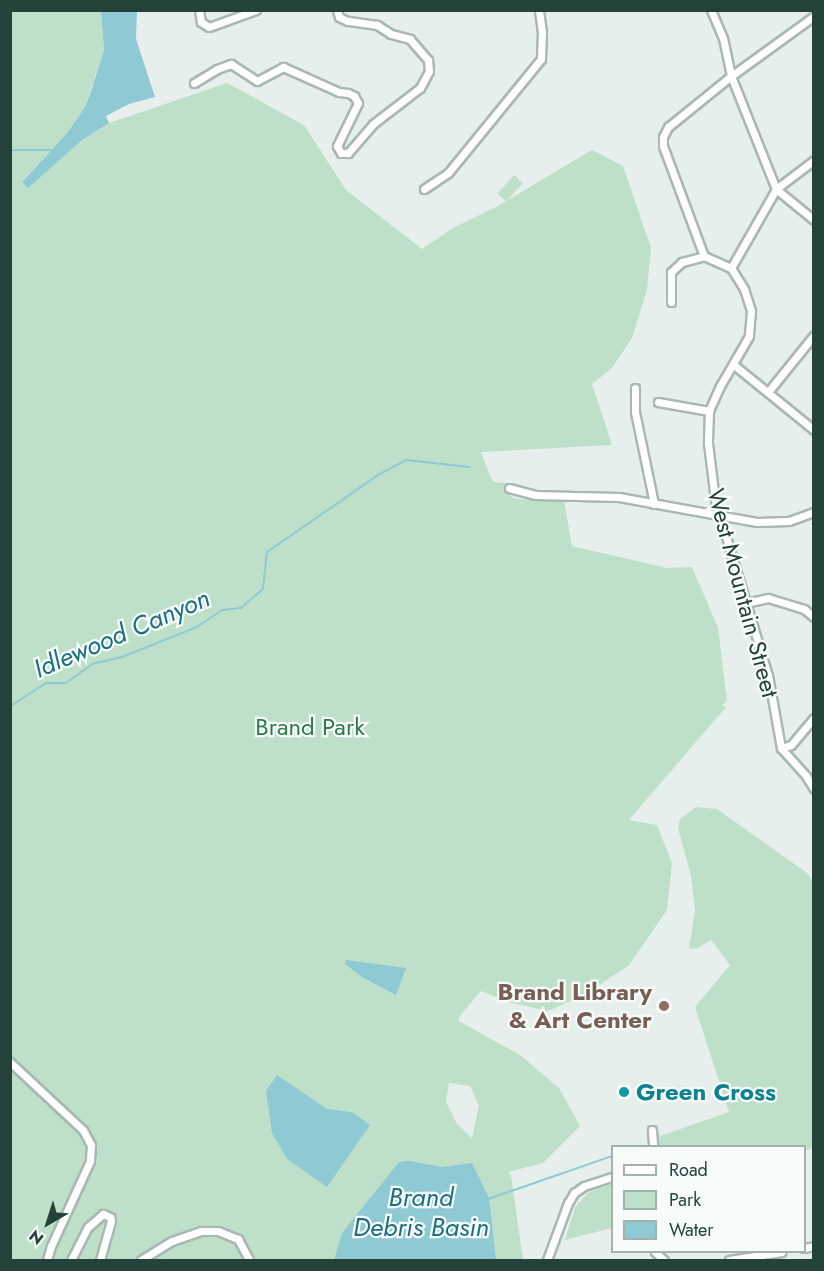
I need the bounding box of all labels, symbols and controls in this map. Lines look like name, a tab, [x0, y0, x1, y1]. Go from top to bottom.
street label: West Mountain Street	[701, 485, 785, 701]
water label: Idlewood Canyon	[29, 583, 215, 685]
park label: Brand Park	[255, 713, 365, 741]
place label: Brand Library & Art Center	[497, 978, 652, 1034]
marker: Brand Library & Art Center	[657, 999, 671, 1013]
place label: Green Cross	[636, 1078, 776, 1106]
marker: Green Cross	[617, 1085, 631, 1099]
legend	[611, 1145, 806, 1253]
text: Road	[669, 1157, 708, 1183]
water label: Brand Debris Basin	[353, 1182, 489, 1244]
text: Park	[669, 1187, 701, 1213]
north arrow	[18, 1193, 78, 1253]
text: Water	[669, 1217, 713, 1243]
text: N	[24, 1224, 49, 1250]

